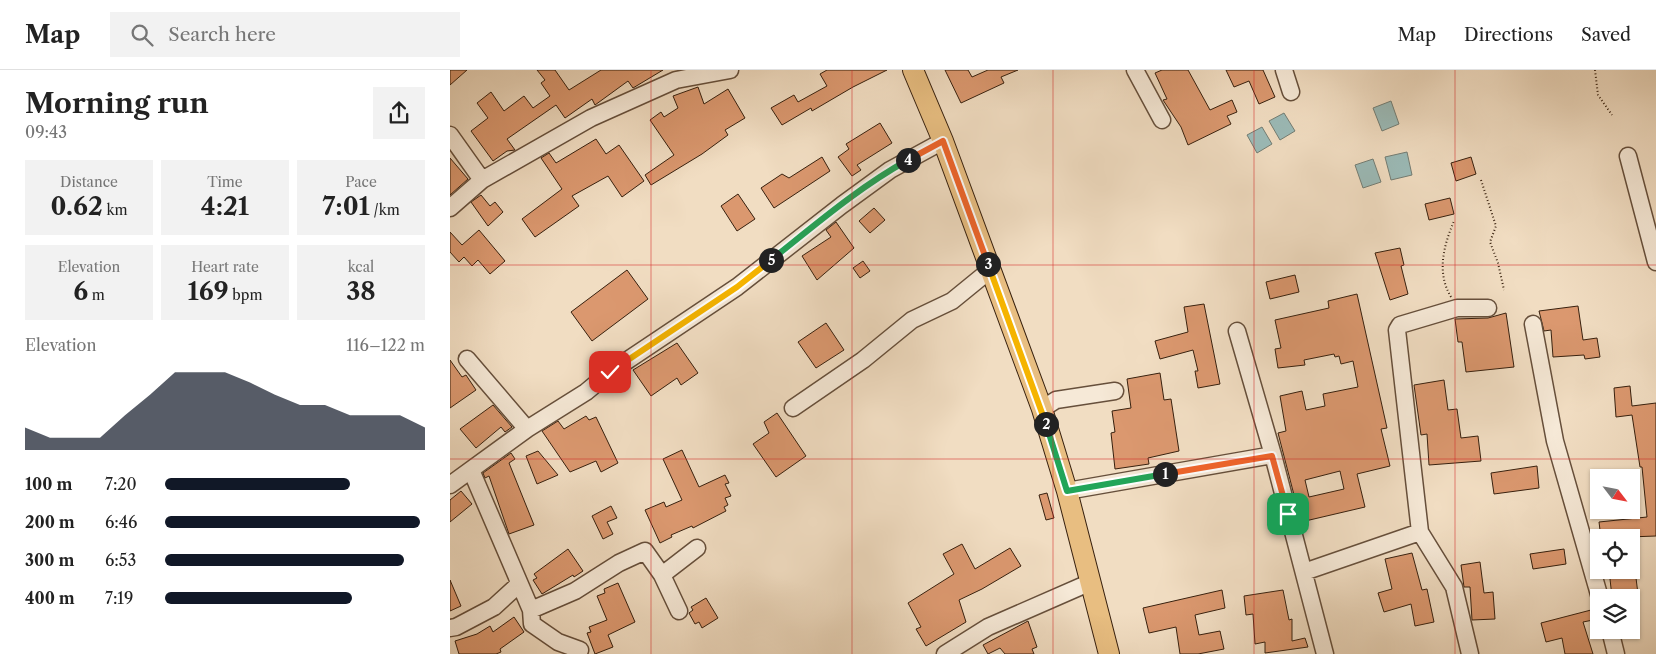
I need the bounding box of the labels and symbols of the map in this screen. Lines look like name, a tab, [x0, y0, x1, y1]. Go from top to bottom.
pin: 4	[896, 148, 920, 172]
pin: 5	[758, 248, 784, 272]
pin: 3	[976, 252, 1000, 276]
pin	[589, 351, 631, 393]
pin: 2	[1034, 412, 1058, 436]
pin: 1	[1152, 462, 1178, 486]
north arrow	[1590, 469, 1640, 519]
pin	[1267, 493, 1309, 535]

